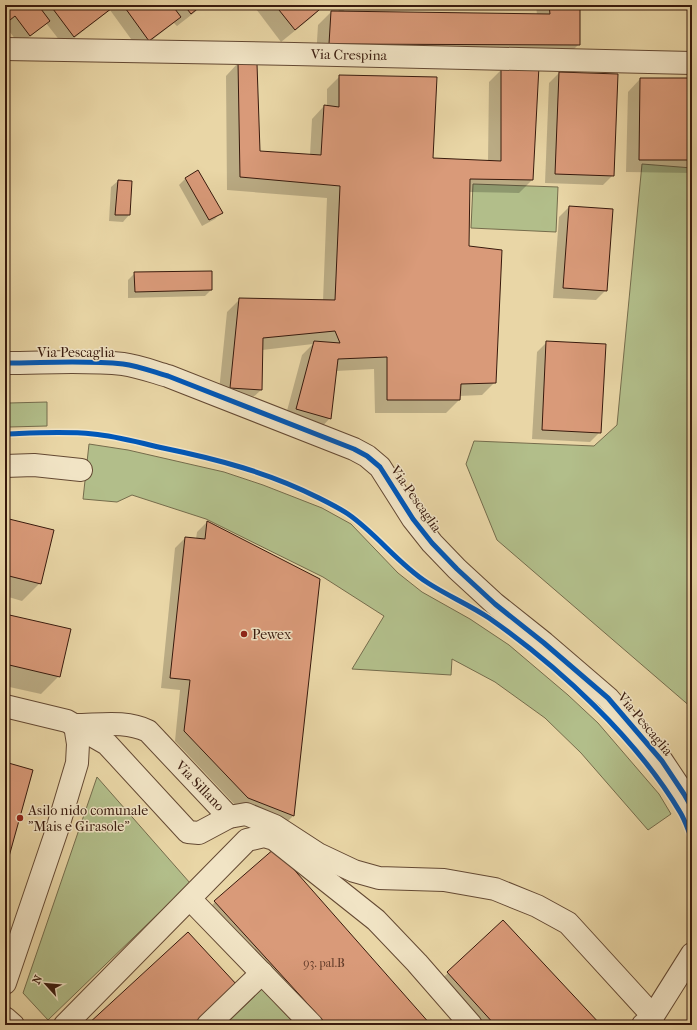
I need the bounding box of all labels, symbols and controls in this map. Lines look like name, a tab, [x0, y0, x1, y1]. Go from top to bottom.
street label: Via Crespina	[310, 46, 388, 64]
street label: Via Pescaglia	[36, 344, 115, 361]
street label: Via Pescaglia	[386, 462, 445, 536]
place label: Pewex	[252, 626, 292, 643]
marker: Pewex	[239, 629, 249, 639]
street label: Via Pescaglia	[613, 688, 677, 760]
street label: Via Sillano	[171, 757, 228, 815]
place label: Asilo nido comunale "Mais e Girasole"	[27, 802, 148, 835]
marker: Asilo nido comunale "Mais e Girasole"	[15, 813, 25, 823]
house number: 93. pal.B	[303, 956, 345, 970]
north arrow	[26, 964, 66, 1004]
text: N	[30, 972, 46, 986]

